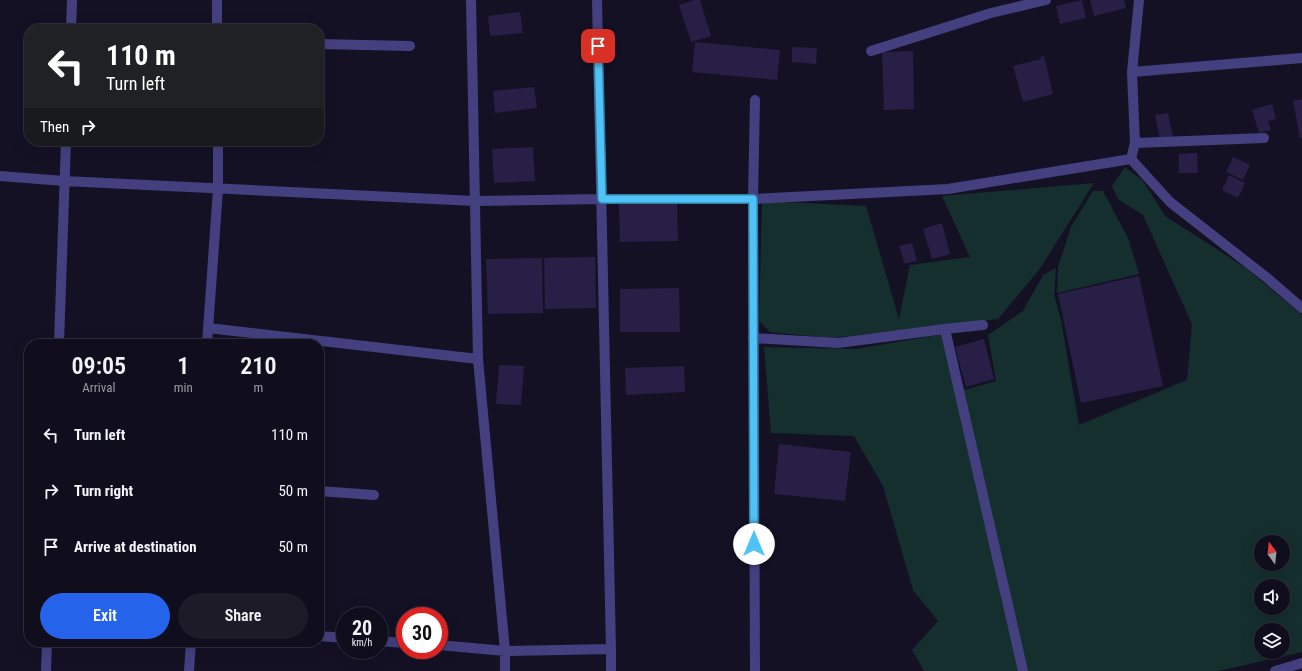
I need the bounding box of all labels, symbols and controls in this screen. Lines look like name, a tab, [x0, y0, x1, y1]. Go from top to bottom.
pin	[581, 29, 615, 63]
icon: arrive	[587, 35, 609, 57]
text: 110 m	[106, 39, 176, 72]
icon: left	[40, 40, 92, 92]
text: Turn left	[106, 73, 165, 94]
icon: right	[77, 116, 99, 138]
text: Then	[40, 118, 69, 136]
text: 09:05	[72, 352, 126, 380]
text: 1	[177, 352, 189, 380]
text: 210	[240, 352, 276, 380]
text: Arrival	[82, 380, 115, 395]
text: min	[174, 380, 193, 395]
text: m	[253, 380, 263, 395]
icon: left	[40, 424, 62, 446]
text: Turn left	[74, 426, 125, 444]
text: 110 m	[271, 426, 308, 444]
icon: right	[40, 480, 62, 502]
text: Turn right	[74, 482, 133, 500]
text: 50 m	[278, 482, 308, 500]
position arrow	[733, 523, 775, 565]
north arrow	[1254, 535, 1290, 571]
map controls	[1254, 535, 1290, 659]
icon: arrive	[40, 536, 62, 558]
text: Arrive at destination	[74, 538, 197, 556]
text: 50 m	[278, 538, 308, 556]
button: sound	[1254, 579, 1290, 615]
button: Exit	[40, 593, 170, 639]
button: Share	[178, 593, 308, 639]
speed limit sign: 30	[396, 607, 448, 659]
text: 20	[352, 616, 372, 640]
button: layers	[1254, 623, 1290, 659]
text: km/h	[352, 637, 372, 648]

